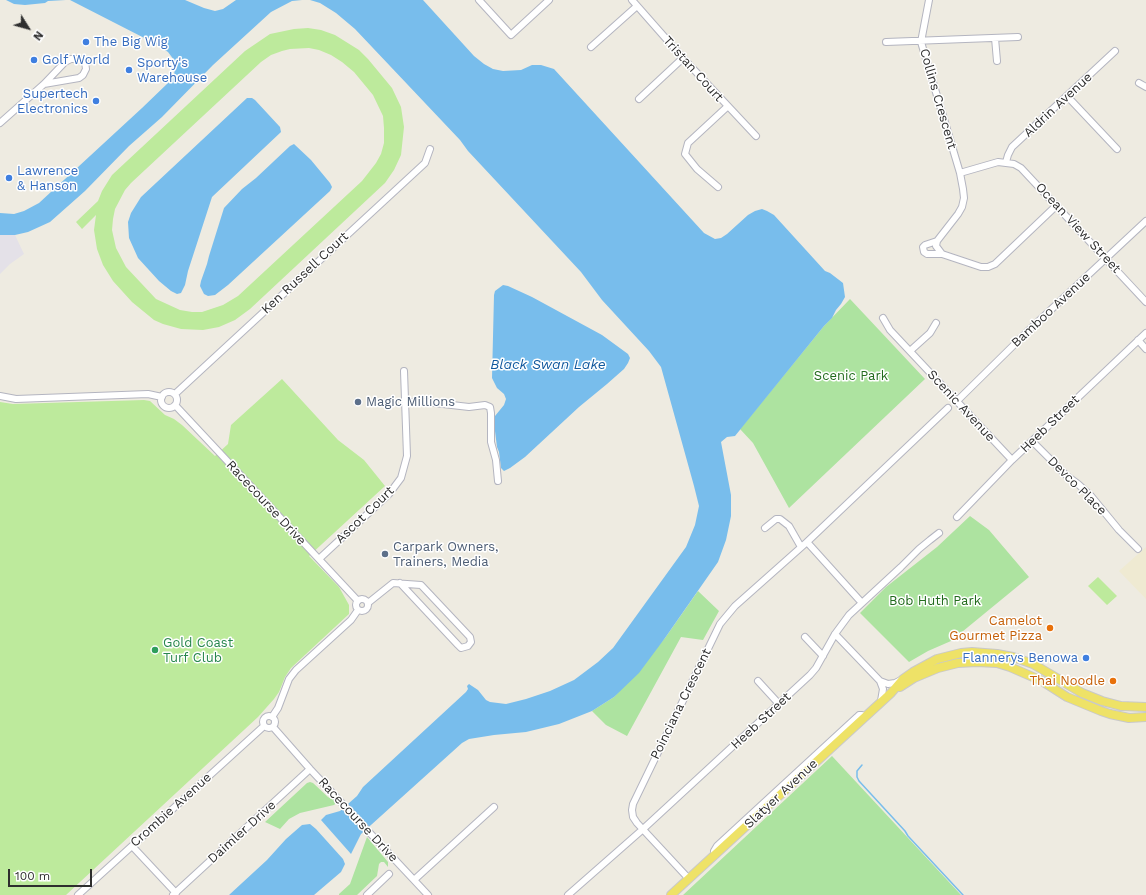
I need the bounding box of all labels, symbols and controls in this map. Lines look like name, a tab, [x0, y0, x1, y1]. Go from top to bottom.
north arrow	[8, 8, 48, 48]
text: N	[30, 28, 46, 43]
street label: Tristan Court	[659, 33, 727, 105]
place label: The Big Wig	[94, 34, 168, 50]
marker: The Big Wig	[81, 37, 91, 47]
street label: Collins Crescent	[916, 47, 960, 151]
place label: Golf World	[42, 52, 110, 68]
marker: Golf World	[29, 55, 39, 65]
place label: Sporty's Warehouse	[137, 55, 207, 86]
marker: Sporty's Warehouse	[124, 65, 134, 75]
street label: Aldrin Avenue	[1021, 69, 1095, 141]
place label: Supertech Electronics	[17, 86, 88, 117]
marker: Supertech Electronics	[91, 96, 101, 106]
place label: Lawrence & Hanson	[17, 163, 78, 194]
marker: Lawrence & Hanson	[4, 173, 14, 183]
street label: Ocean View Street	[1032, 180, 1124, 276]
street label: Ken Russell Court	[258, 229, 352, 317]
street label: Bamboo Avenue	[1008, 269, 1094, 351]
water label: Black Swan Lake	[490, 357, 606, 373]
street label: Scenic Avenue	[924, 367, 998, 445]
park label: Scenic Park	[814, 368, 888, 384]
street label: Heeb Street	[1017, 392, 1083, 456]
place label: Magic Millions	[366, 394, 455, 410]
marker: Magic Millions	[353, 397, 363, 407]
street label: Devco Place	[1044, 453, 1110, 519]
street label: Racecourse Drive	[223, 457, 309, 549]
street label: Ascot Court	[332, 483, 398, 547]
place label: Carpark Owners, Trainers, Media	[393, 539, 499, 570]
marker: Carpark Owners, Trainers, Media	[380, 549, 390, 559]
park label: Bob Huth Park	[889, 593, 981, 609]
place label: Camelot Gourmet Pizza	[949, 613, 1042, 644]
marker: Camelot Gourmet Pizza	[1045, 623, 1055, 633]
place label: Gold Coast Turf Club	[163, 635, 233, 666]
marker: Gold Coast Turf Club	[150, 645, 160, 655]
street label: Poinciana Crescent	[647, 646, 715, 762]
place label: Flannerys Benowa	[962, 650, 1078, 666]
marker: Flannerys Benowa	[1081, 653, 1091, 663]
place label: Thai Noodle	[1029, 673, 1105, 689]
marker: Thai Noodle	[1108, 676, 1118, 686]
street label: Heeb Street	[728, 689, 794, 753]
street label: Slatyer Avenue	[741, 756, 821, 832]
street label: Crombie Avenue	[127, 770, 215, 850]
street label: Racecourse Drive	[315, 774, 401, 866]
street label: Daimler Drive	[205, 797, 279, 867]
scale bar	[10, 861, 94, 887]
text: 100 m	[15, 869, 50, 883]

